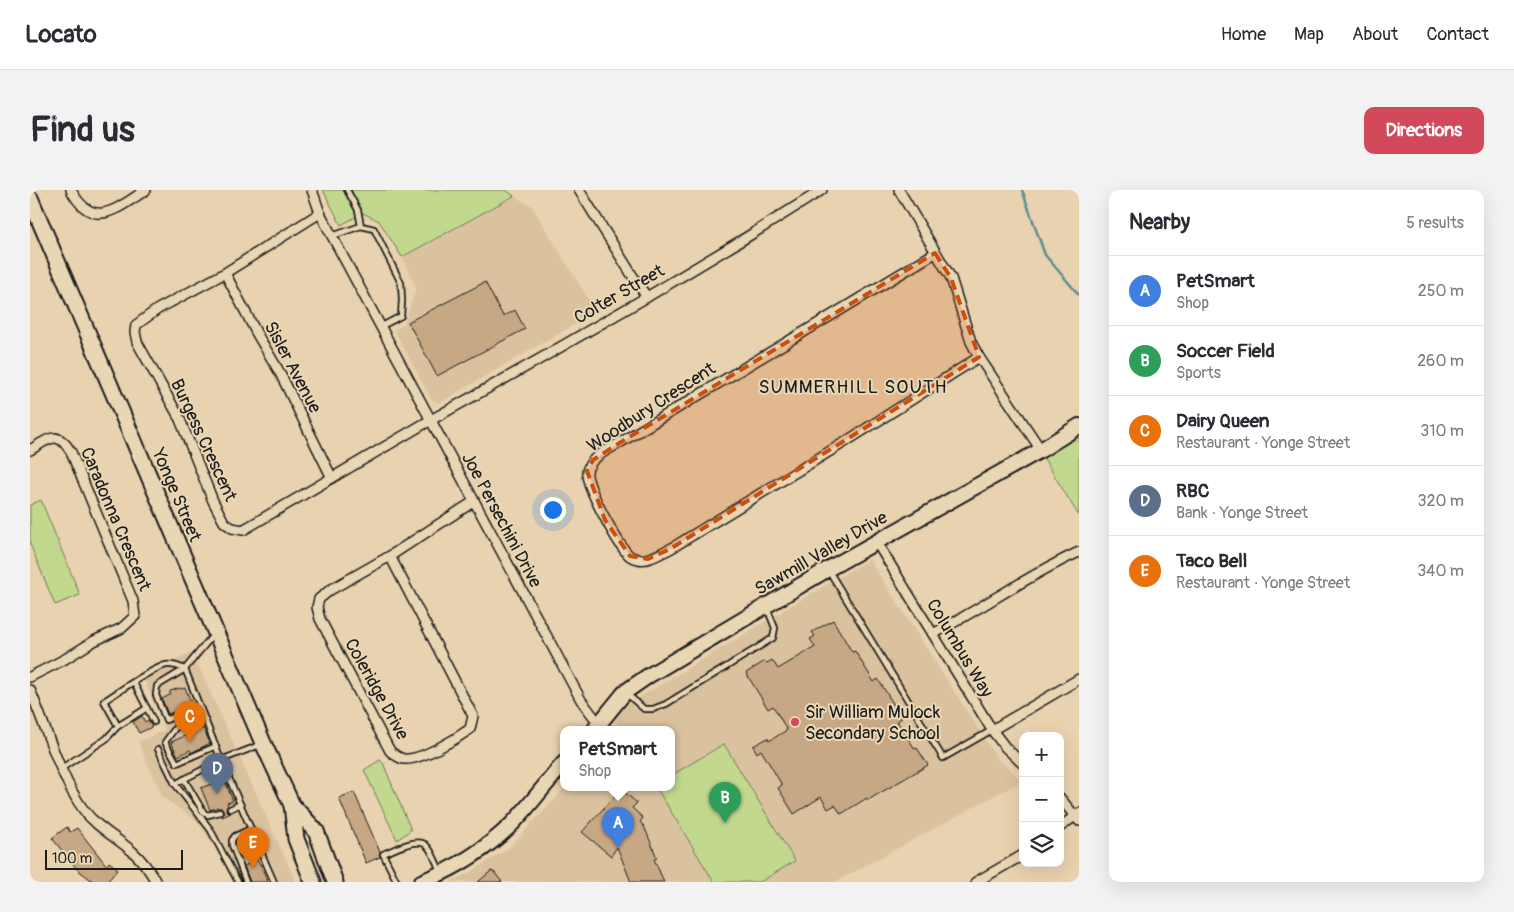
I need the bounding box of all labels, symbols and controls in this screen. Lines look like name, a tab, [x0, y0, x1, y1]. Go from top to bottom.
text: Locato	[25, 20, 97, 49]
text: Home	[1221, 23, 1266, 46]
text: Map	[1294, 23, 1324, 46]
text: About	[1352, 23, 1398, 46]
text: Contact	[1426, 23, 1489, 46]
button: Directions	[1364, 107, 1484, 154]
text: Find us	[30, 108, 135, 152]
text: Nearby	[1129, 209, 1190, 236]
text: 5 results	[1406, 213, 1464, 233]
street label: Colter Street	[570, 259, 669, 329]
text: PetSmart	[1176, 269, 1255, 293]
text: A	[1140, 281, 1150, 301]
text: 250 m	[1418, 281, 1464, 301]
text: Shop	[1176, 293, 1209, 313]
street label: Sisler Avenue	[259, 317, 326, 417]
text: Soccer Field	[1176, 339, 1275, 363]
text: B	[1140, 351, 1150, 371]
text: 260 m	[1417, 351, 1464, 371]
street label: Woodbury Crescent	[583, 357, 720, 457]
text: Sports	[1176, 363, 1221, 383]
street label: Burgess Crescent	[165, 375, 242, 506]
district label: SUMMERHILL SOUTH	[758, 375, 948, 399]
text: Dairy Queen	[1176, 409, 1269, 433]
text: C	[1140, 421, 1150, 441]
text: 310 m	[1420, 421, 1464, 441]
text: Restaurant · Yonge Street	[1176, 433, 1350, 453]
street label: Caradonna Crescent	[75, 444, 156, 595]
street label: Yonge Street	[146, 444, 207, 546]
street label: Joe Persechini Drive	[456, 449, 547, 592]
text: RBC	[1176, 479, 1209, 503]
text: D	[1140, 491, 1150, 511]
text: 320 m	[1418, 491, 1464, 511]
your location	[540, 497, 566, 523]
text: Bank · Yonge Street	[1176, 503, 1308, 523]
street label: Sawmill Valley Drive	[751, 506, 892, 601]
text: Taco Bell	[1176, 549, 1247, 573]
text: E	[1141, 561, 1149, 581]
text: 340 m	[1417, 561, 1464, 581]
text: Restaurant · Yonge Street	[1176, 573, 1350, 593]
street label: Columbus Way	[921, 595, 998, 702]
street label: Coleridge Drive	[339, 634, 414, 744]
pin: C	[174, 701, 206, 742]
place label: Sir William Mulock Secondary School	[805, 701, 941, 745]
marker: Sir William Mulock Secondary School	[789, 716, 801, 728]
popup	[560, 726, 675, 791]
map controls	[1019, 732, 1064, 867]
button: +	[1019, 732, 1064, 777]
text: PetSmart	[578, 737, 657, 761]
pin: D	[201, 753, 233, 794]
text: Shop	[578, 761, 611, 781]
button: −	[1019, 777, 1064, 822]
pin: B	[709, 782, 741, 823]
pin: A	[602, 807, 634, 848]
button: layers	[1019, 822, 1064, 867]
pin: E	[237, 827, 269, 868]
scale bar	[45, 847, 182, 870]
text: 100 m	[52, 850, 92, 867]

